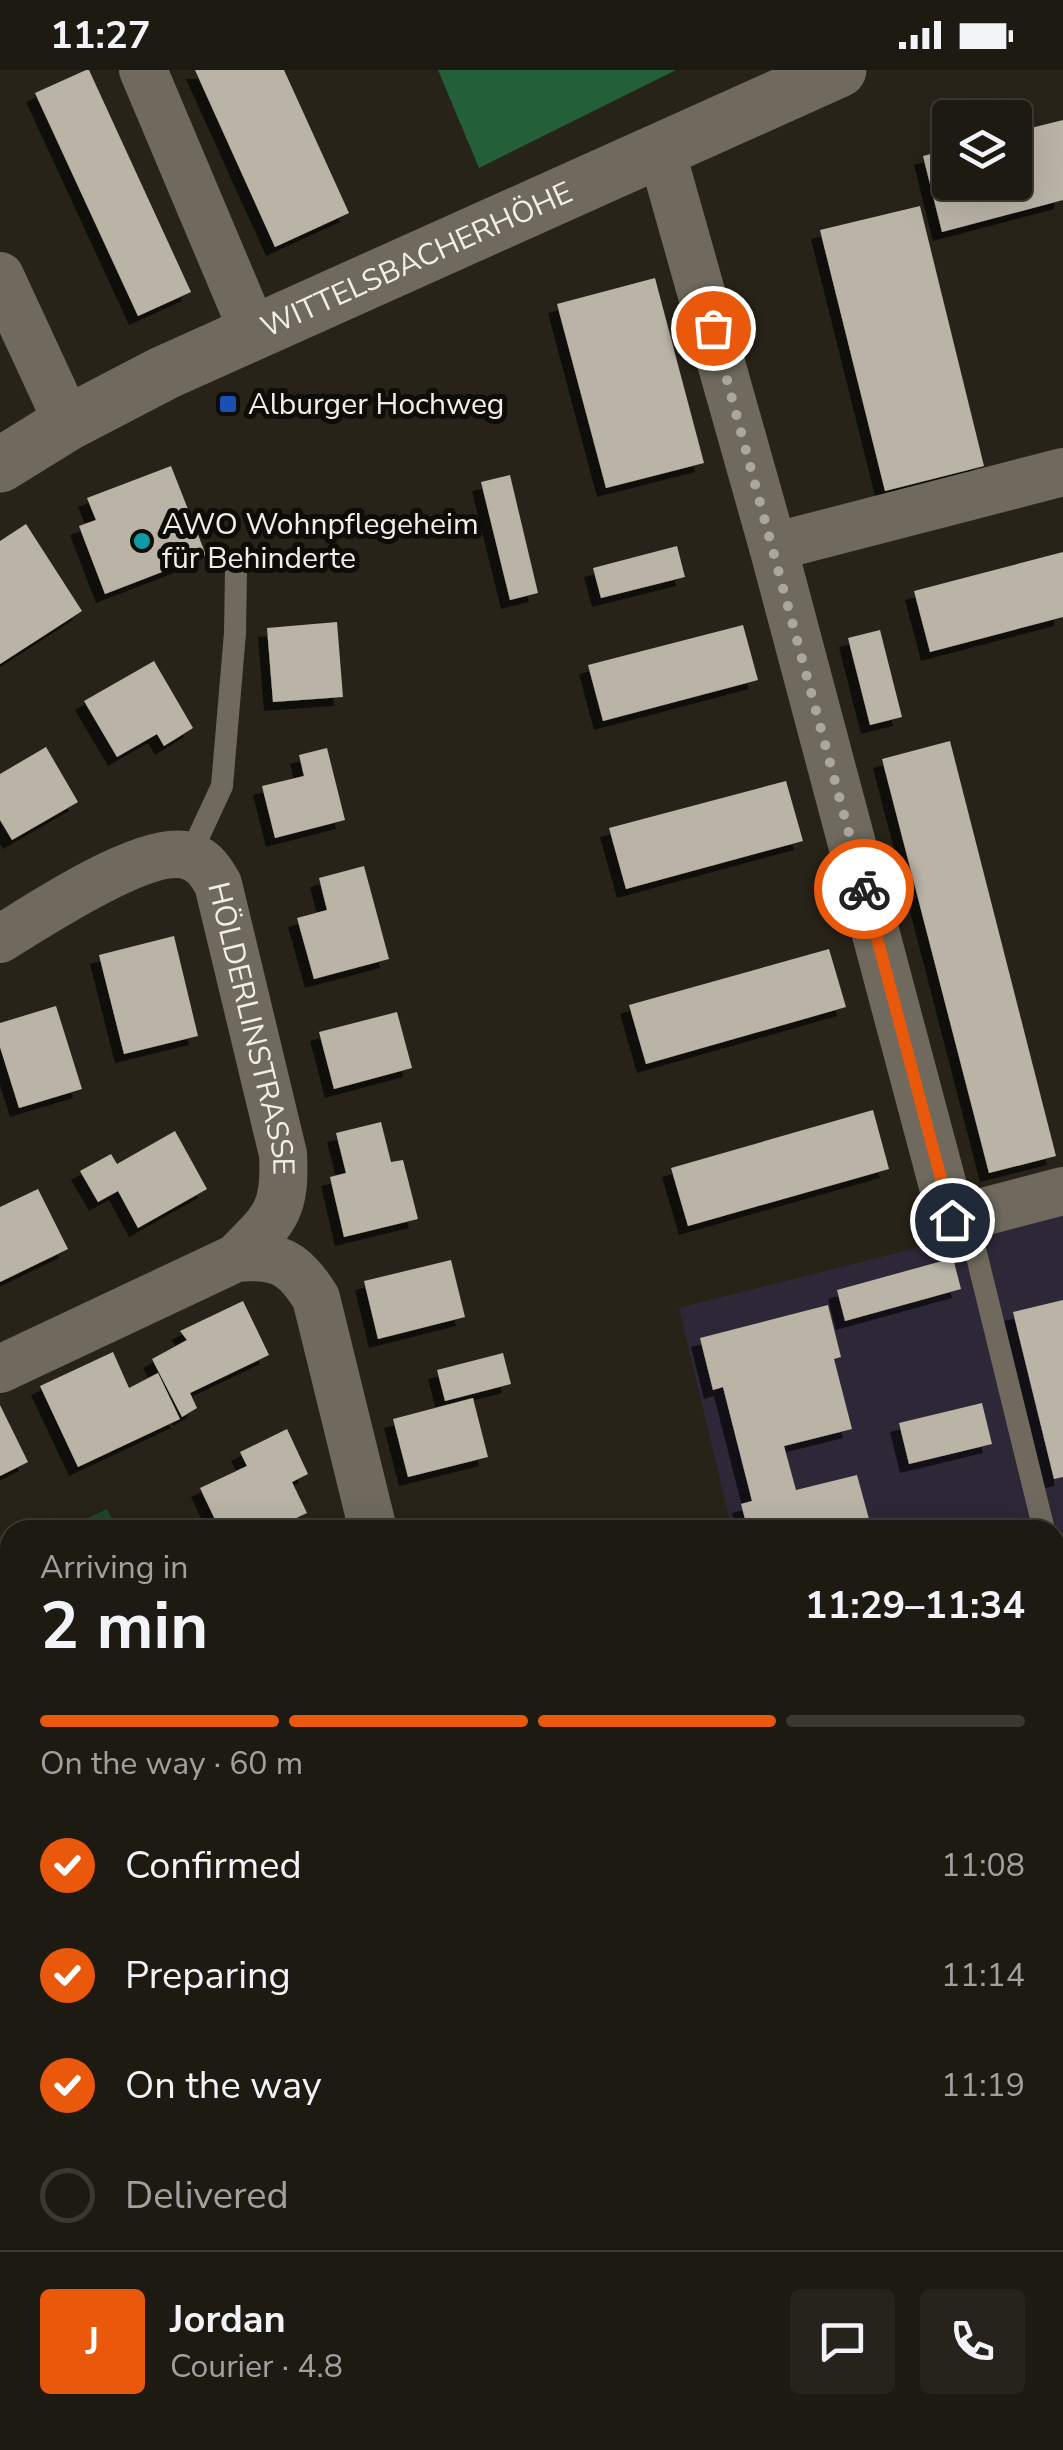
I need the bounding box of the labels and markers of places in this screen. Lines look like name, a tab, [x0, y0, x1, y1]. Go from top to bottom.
pin	[671, 286, 756, 371]
place label: Alburger Hochweg	[248, 384, 504, 425]
marker: Alburger Hochweg	[217, 393, 239, 415]
place label: AWO Wohnpflegeheim für Behinderte	[162, 504, 479, 579]
marker: AWO Wohnpflegeheim für Behinderte	[131, 530, 153, 552]
pin	[910, 1178, 995, 1263]

